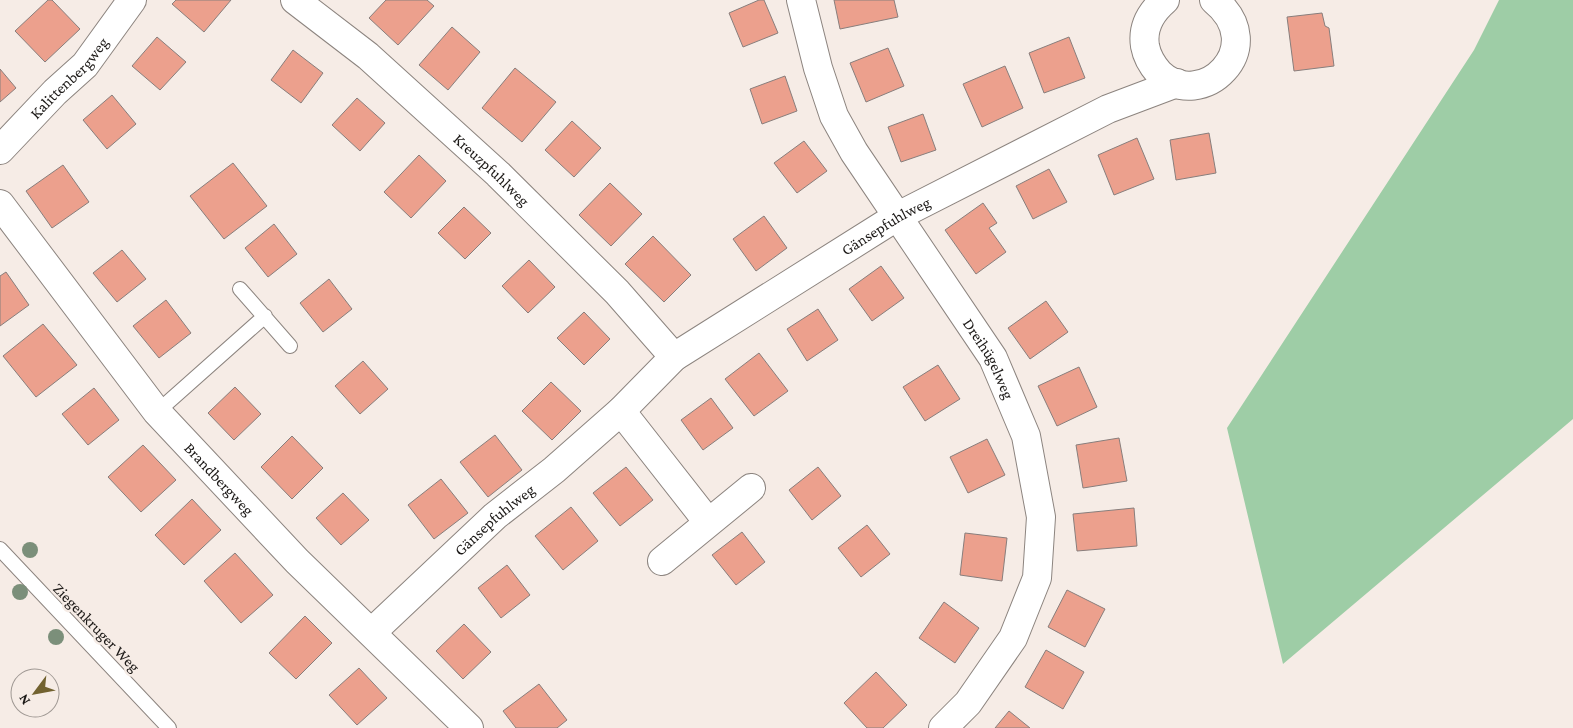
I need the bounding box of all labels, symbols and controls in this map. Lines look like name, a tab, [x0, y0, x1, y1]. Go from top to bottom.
street label: Kalittenbergweg	[27, 34, 112, 122]
street label: Kreuzpfuhlweg	[450, 130, 533, 210]
street label: Gänsepfuhlweg	[838, 193, 934, 259]
street label: Dreihügelweg	[960, 315, 1017, 402]
street label: Brandbergweg	[181, 439, 258, 520]
street label: Gänsepfuhlweg	[451, 481, 538, 559]
street label: Ziegenkruger Weg	[49, 579, 144, 676]
north arrow	[10, 668, 60, 718]
text: N	[14, 691, 33, 708]

